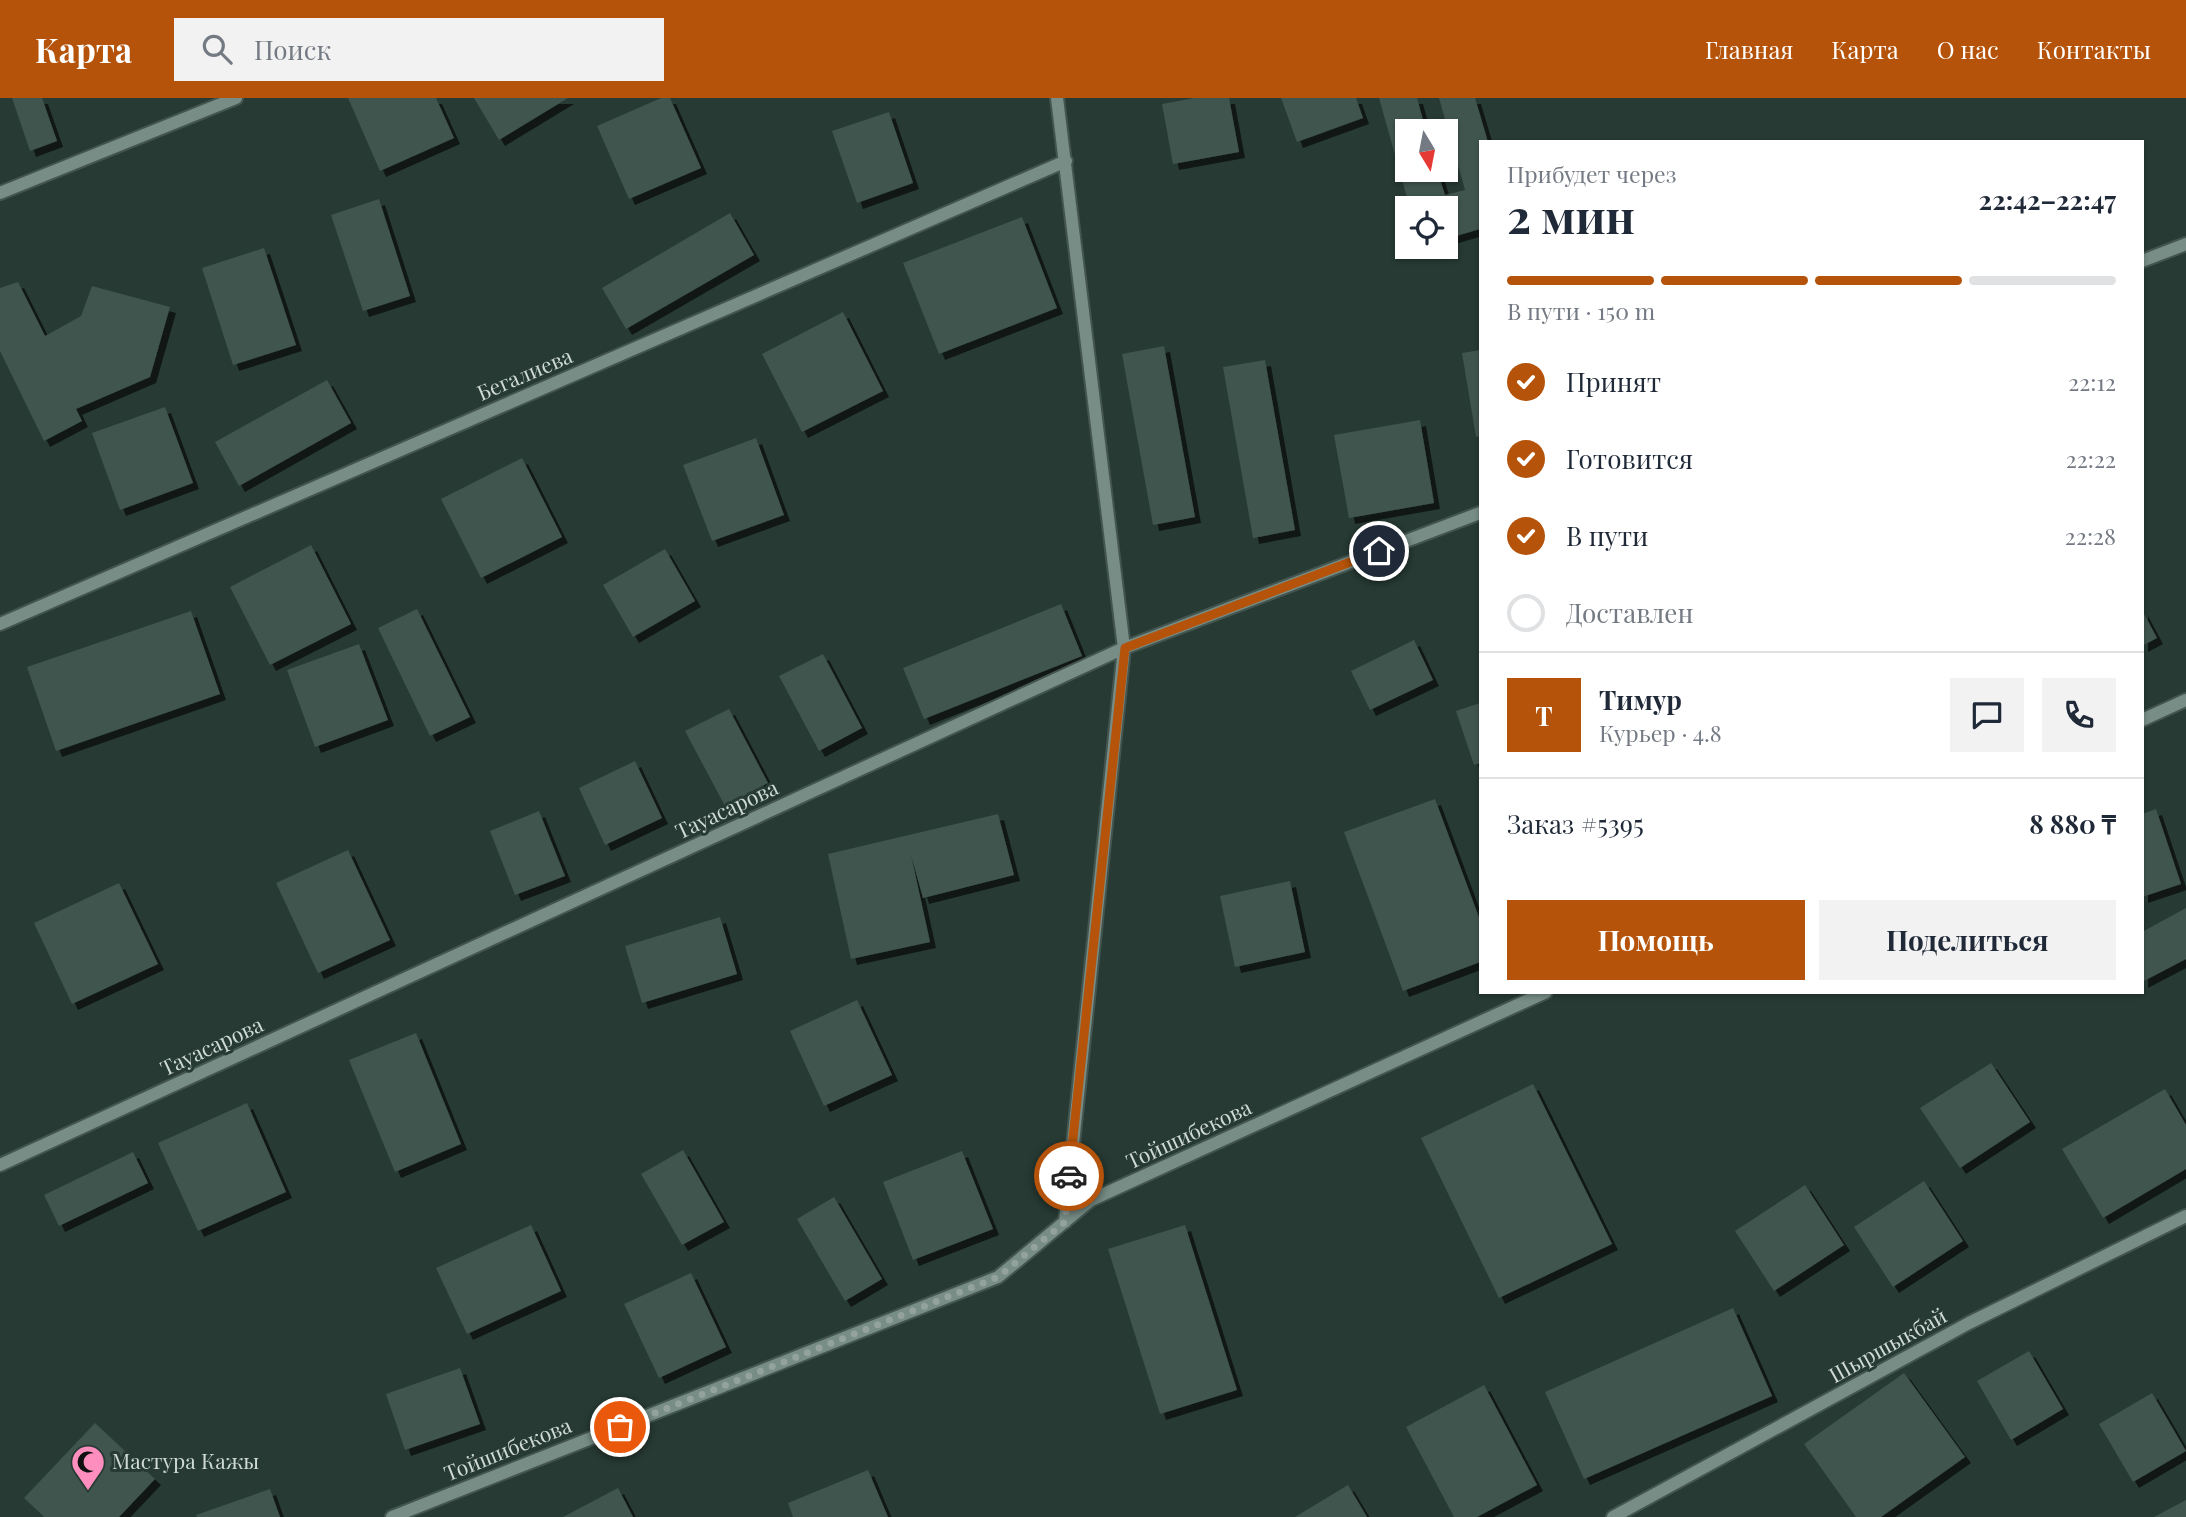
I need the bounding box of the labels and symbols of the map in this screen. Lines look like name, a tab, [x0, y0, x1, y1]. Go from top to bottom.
north arrow	[1395, 119, 1458, 182]
street label: Бегалиева	[472, 340, 577, 406]
pin	[1349, 521, 1409, 581]
street label: Тауасарова	[670, 772, 783, 844]
street label: Тауасарова	[155, 1009, 268, 1081]
street label: Тойшибекова	[1121, 1092, 1256, 1174]
courier	[1034, 1141, 1104, 1211]
street label: Шыршыкбай	[1823, 1300, 1951, 1388]
pin	[590, 1397, 650, 1457]
street label: Тойшибекова	[439, 1410, 576, 1486]
mosque icon: Мастура Кажы	[69, 1443, 107, 1492]
place label: Мастура Кажы	[112, 1446, 259, 1474]

